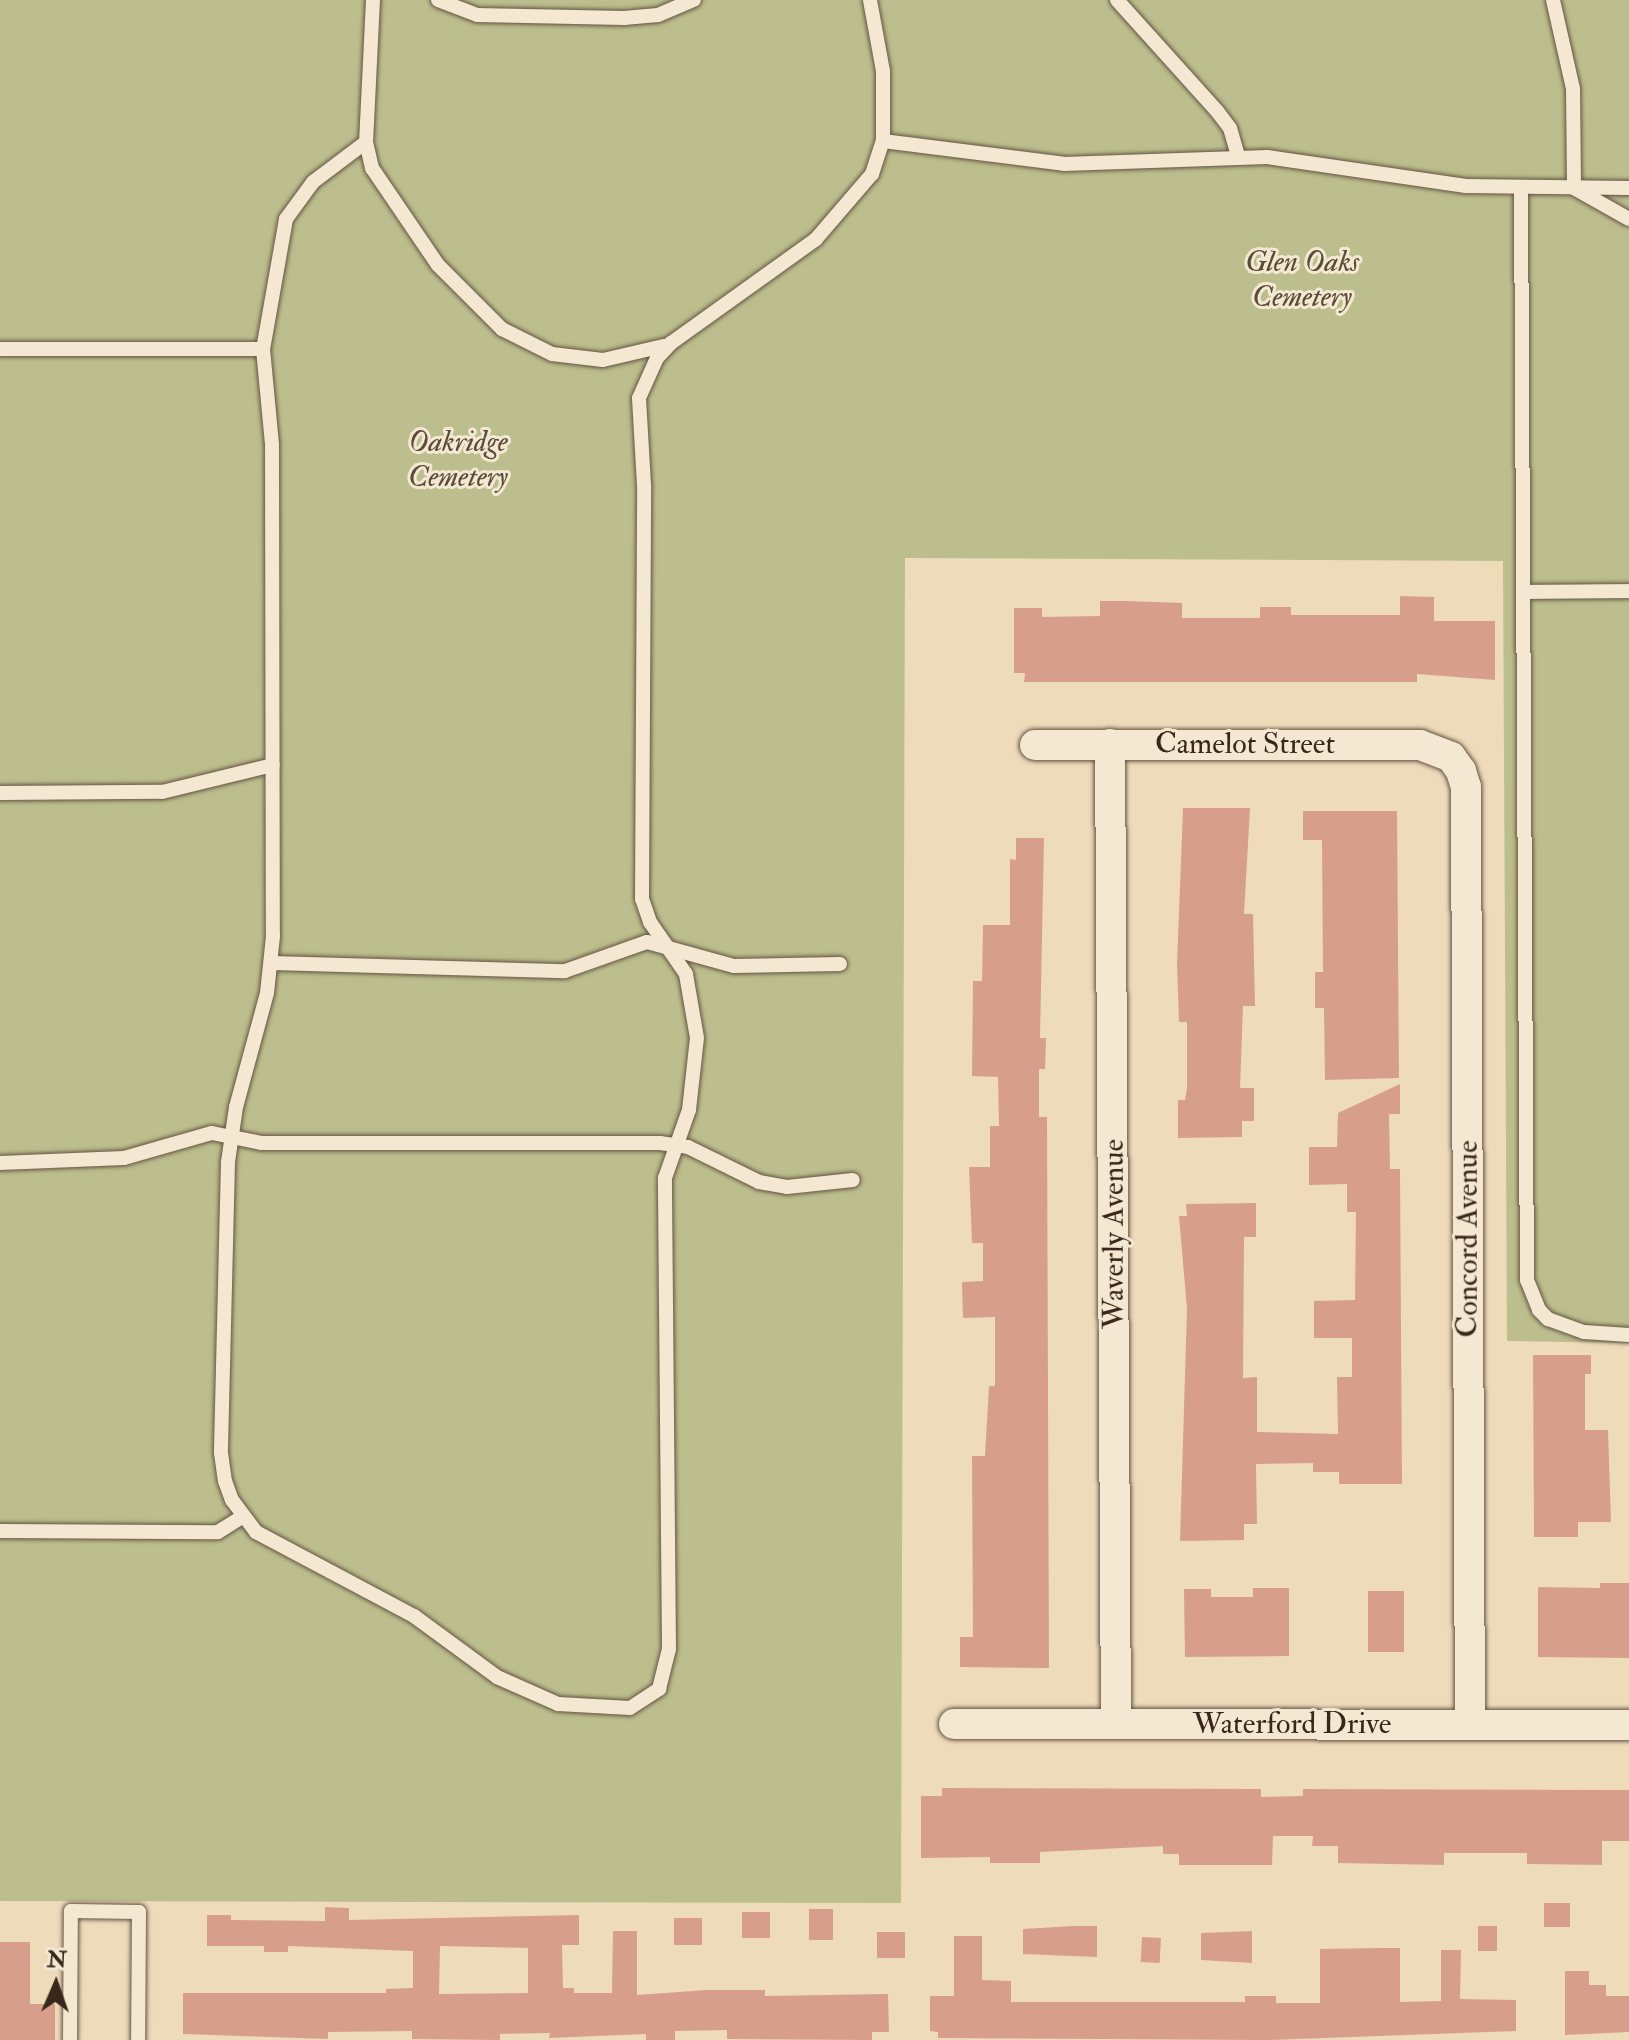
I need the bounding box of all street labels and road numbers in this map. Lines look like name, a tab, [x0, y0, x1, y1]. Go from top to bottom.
street label: Camelot Street	[1155, 726, 1335, 762]
street label: Waverly Avenue	[1096, 1139, 1132, 1329]
street label: Concord Avenue	[1450, 1140, 1486, 1338]
street label: Waterford Drive	[1193, 1706, 1391, 1742]

